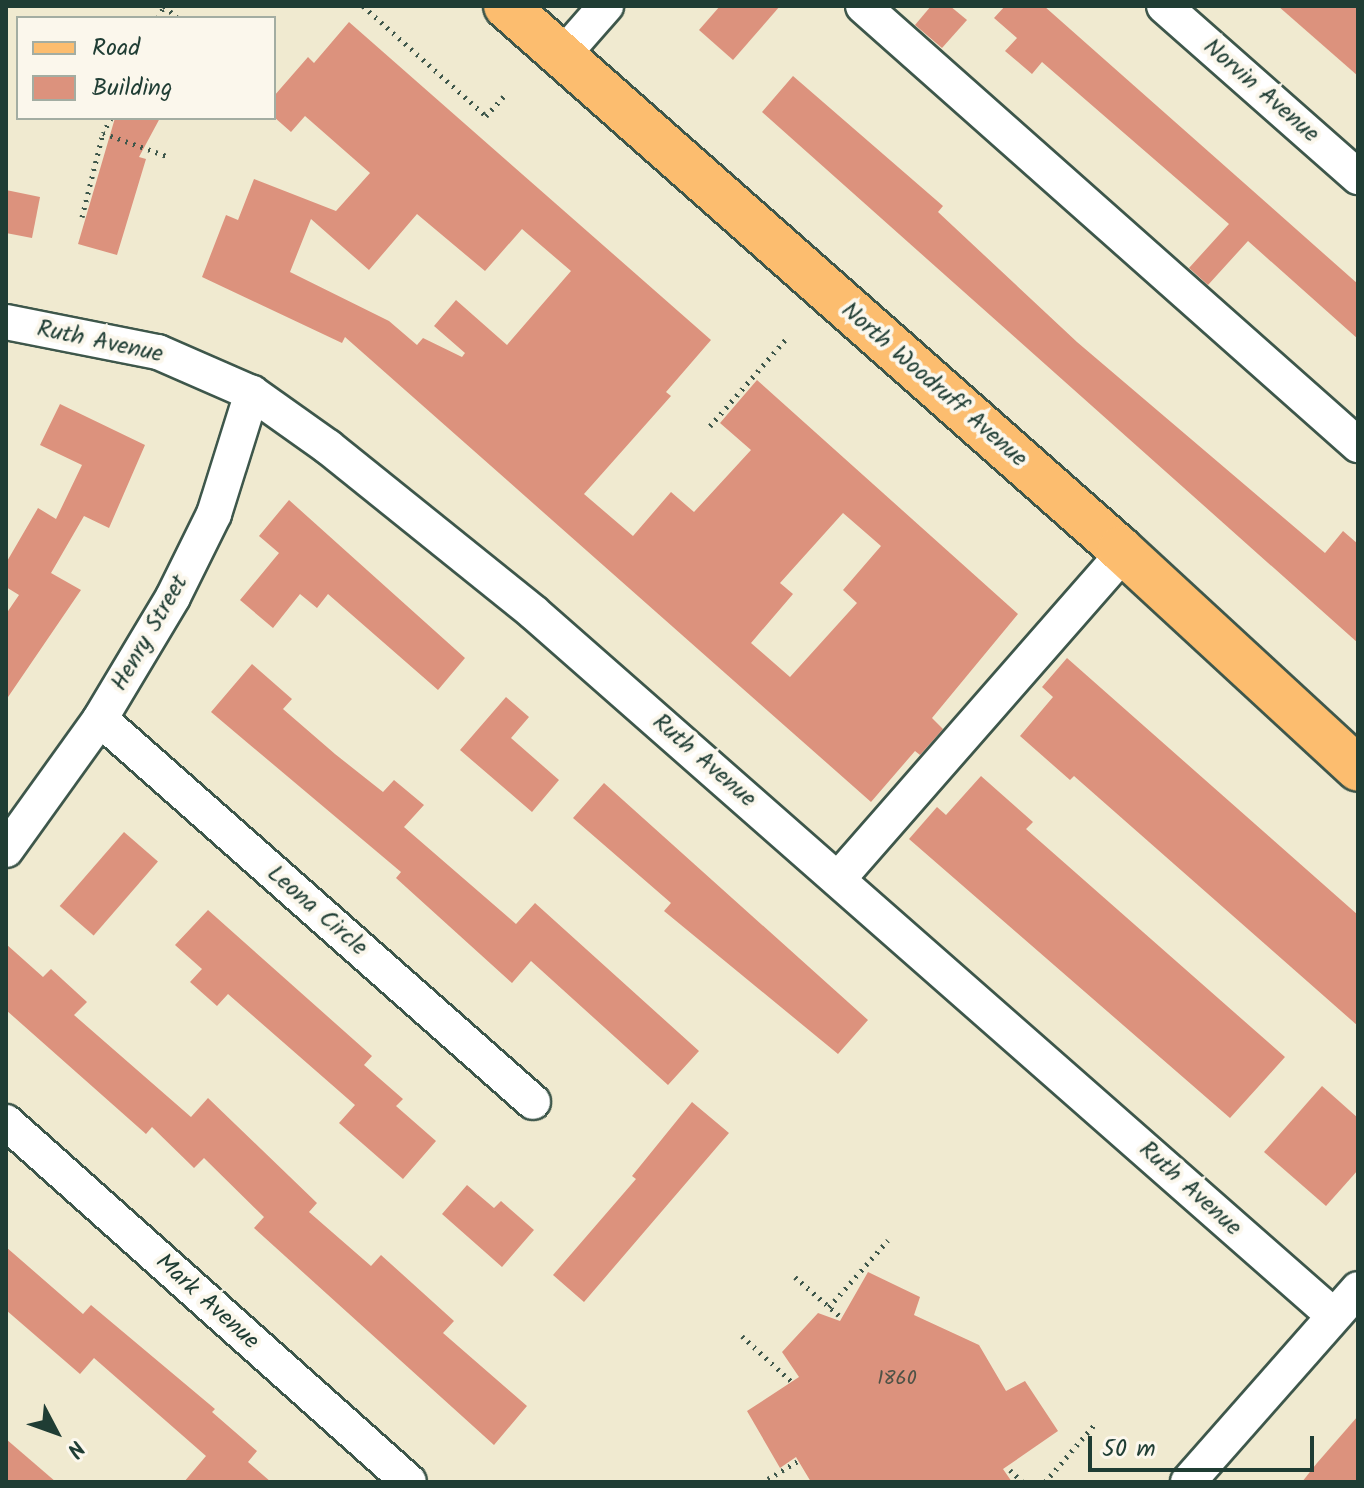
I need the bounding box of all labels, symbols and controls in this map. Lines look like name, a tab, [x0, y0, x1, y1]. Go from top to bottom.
legend	[16, 16, 276, 120]
text: Road	[92, 29, 140, 68]
street label: Norvin Avenue	[1197, 33, 1325, 149]
text: Building	[92, 69, 172, 108]
street label: North Woodruff Avenue	[835, 296, 1033, 474]
street label: Ruth Avenue	[34, 315, 166, 369]
street label: Henry Street	[105, 570, 195, 696]
street label: Ruth Avenue	[646, 708, 762, 814]
street label: Leona Circle	[261, 860, 373, 962]
street label: Ruth Avenue	[1133, 1135, 1247, 1243]
street label: Mark Avenue	[149, 1248, 265, 1356]
house number: 1860	[877, 1367, 917, 1391]
north arrow	[16, 1392, 96, 1472]
scale bar	[1092, 1420, 1318, 1470]
text: 50 m	[1102, 1430, 1156, 1469]
text: N	[57, 1431, 92, 1465]

